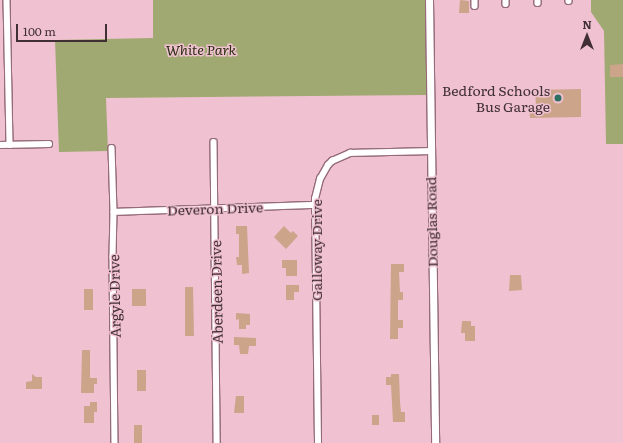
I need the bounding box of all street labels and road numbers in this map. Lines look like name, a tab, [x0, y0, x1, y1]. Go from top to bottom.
street label: Douglas Road	[422, 177, 440, 267]
street label: Deveron Drive	[167, 198, 263, 218]
street label: Galloway Drive	[308, 199, 324, 301]
street label: Aberdeen Drive	[207, 240, 225, 344]
street label: Argyle Drive	[105, 254, 123, 338]

